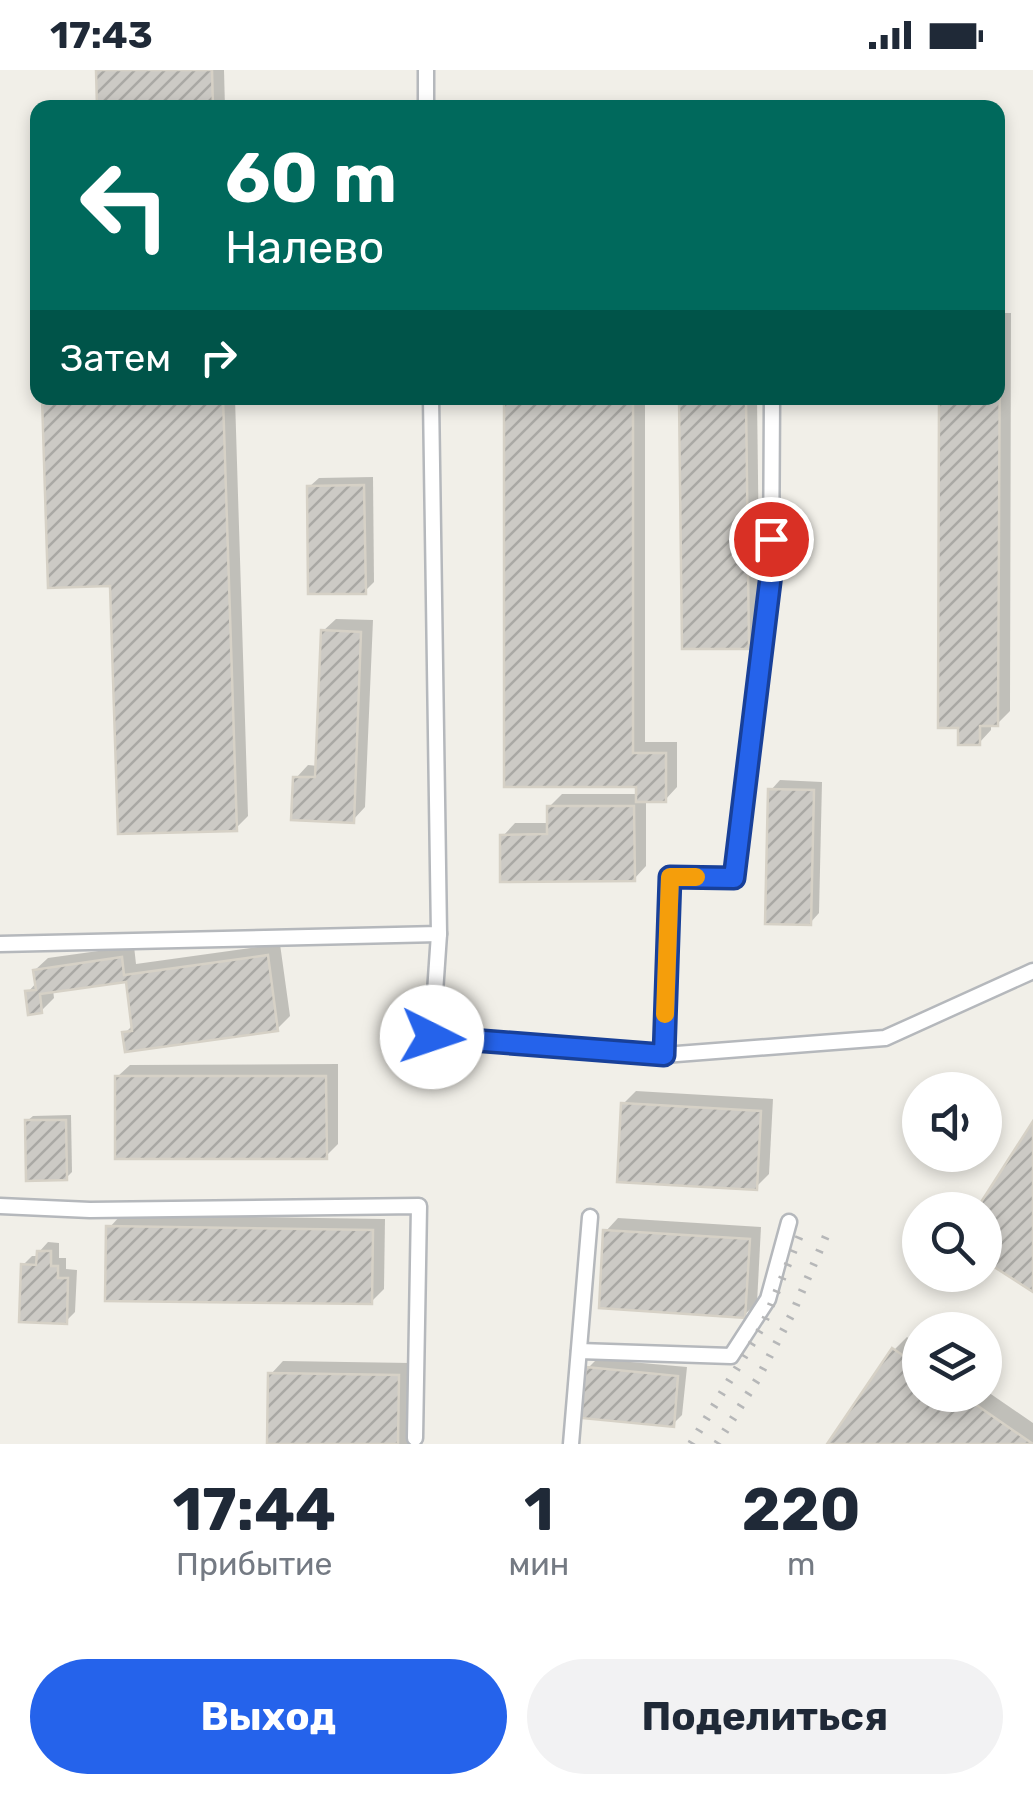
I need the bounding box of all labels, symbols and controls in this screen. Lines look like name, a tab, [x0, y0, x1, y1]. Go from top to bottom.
text: 17:43	[50, 12, 153, 58]
text: 60 m	[225, 137, 397, 220]
icon: left	[60, 140, 190, 270]
text: Налево	[225, 221, 384, 274]
icon: right	[191, 330, 246, 385]
text: Затем	[60, 335, 171, 381]
pin	[729, 497, 814, 582]
icon: arrive	[744, 512, 799, 567]
position arrow	[380, 985, 484, 1089]
map controls	[902, 1072, 1002, 1412]
button: sound	[902, 1072, 1002, 1172]
button: search	[902, 1192, 1002, 1292]
button: layers	[902, 1312, 1002, 1412]
text: 17:44	[172, 1474, 336, 1545]
text: 1	[524, 1474, 554, 1545]
text: 220	[742, 1474, 861, 1545]
text: Прибытие	[176, 1545, 332, 1583]
text: мин	[509, 1545, 569, 1583]
text: m	[787, 1545, 815, 1583]
button: Выход	[30, 1659, 507, 1774]
button: Поделиться	[527, 1659, 1003, 1774]

